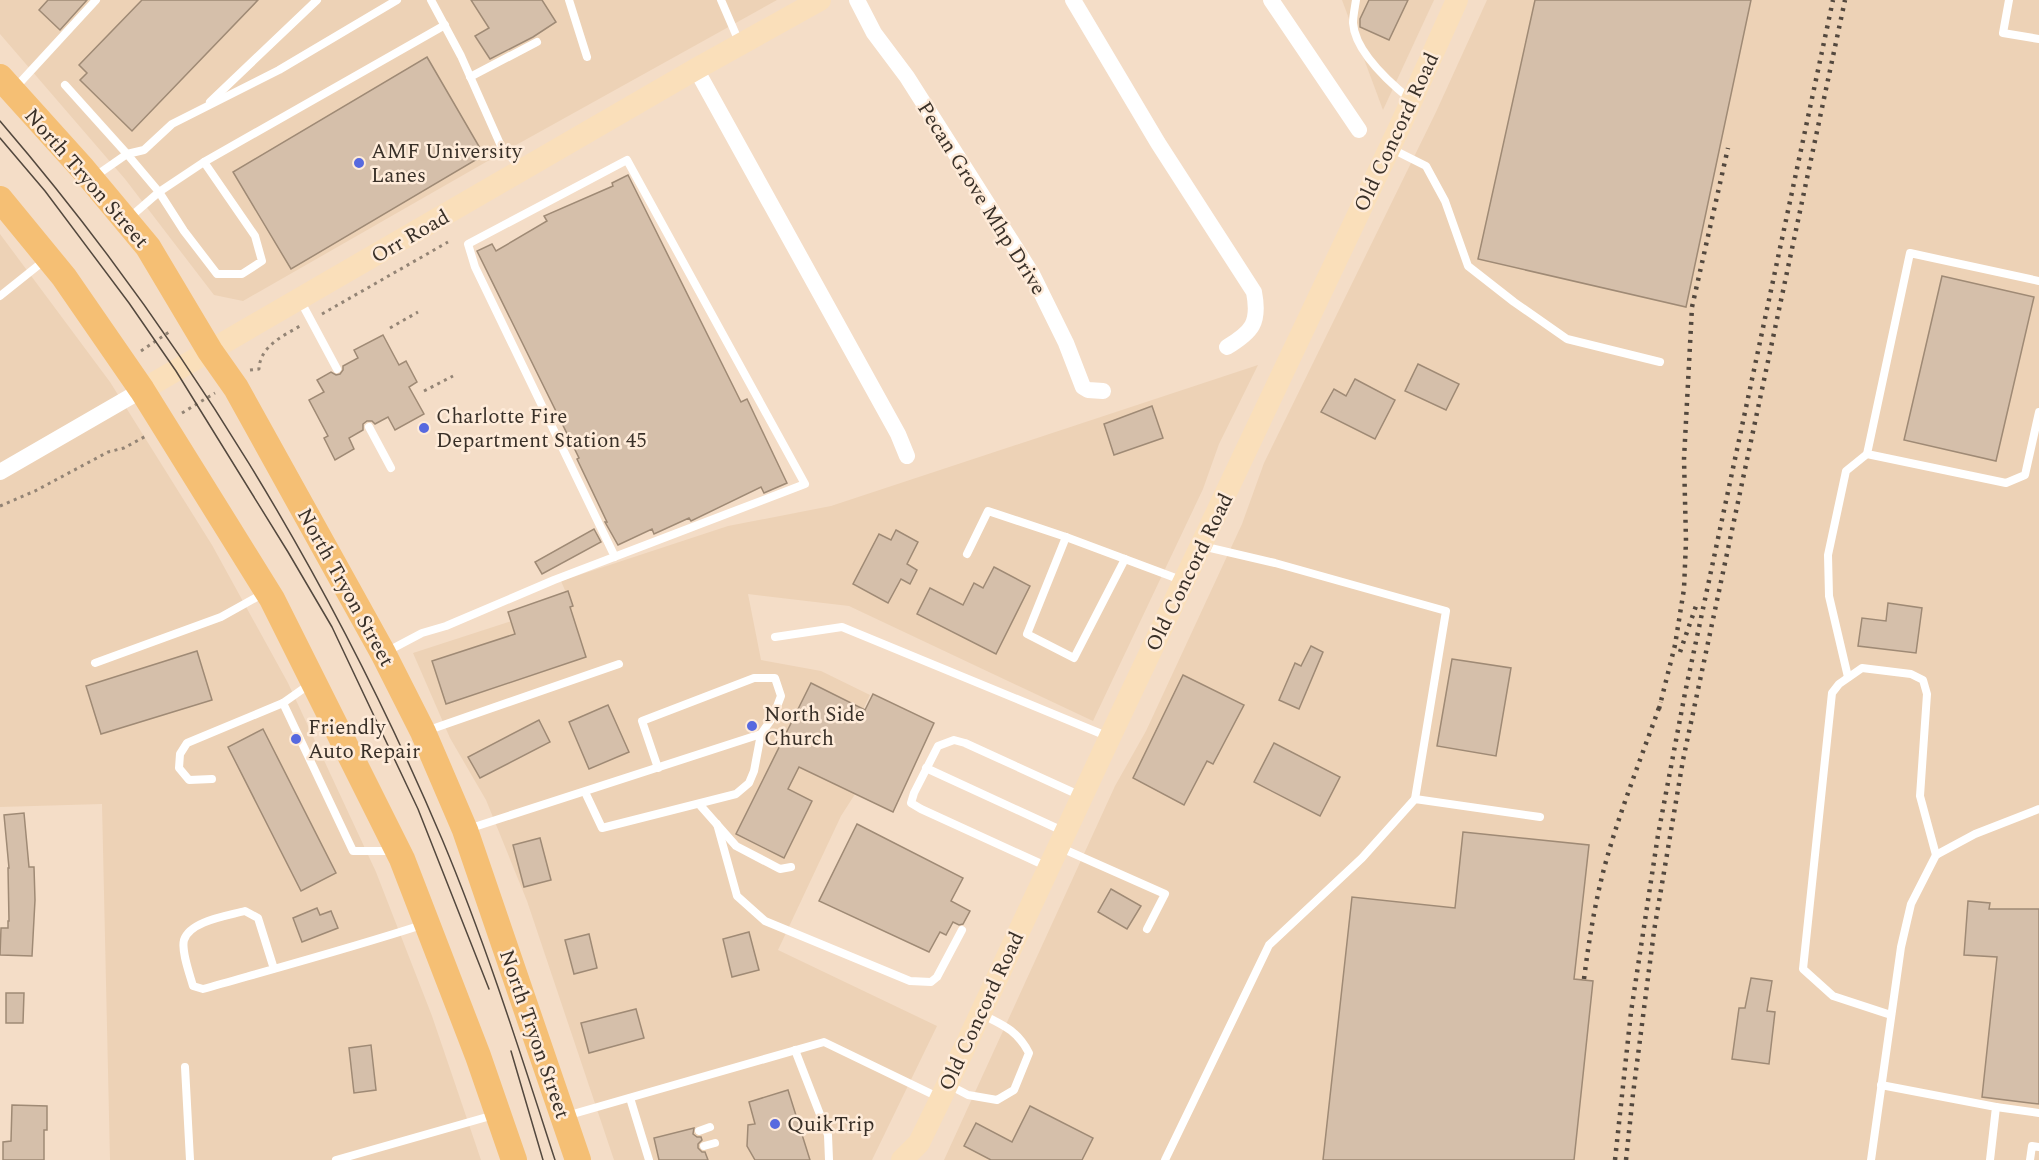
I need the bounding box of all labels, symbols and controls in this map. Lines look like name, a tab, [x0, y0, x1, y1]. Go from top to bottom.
street label: Old Concord Road	[1346, 47, 1448, 218]
street label: Pecan Grove Mhp Drive	[908, 95, 1054, 302]
street label: North Tryon Street	[16, 101, 156, 256]
place label: AMF University Lanes	[371, 136, 523, 192]
marker: AMF University Lanes	[352, 156, 366, 170]
street label: Orr Road	[365, 201, 456, 272]
place label: Charlotte Fire Department Station 45	[436, 401, 647, 457]
marker: Charlotte Fire Department Station 45	[417, 421, 431, 435]
street label: Old Concord Road	[1138, 488, 1242, 657]
street label: North Tryon Street	[288, 502, 402, 673]
place label: North Side Church	[764, 699, 865, 755]
place label: Friendly Auto Repair	[308, 712, 420, 768]
marker: North Side Church	[745, 719, 759, 733]
marker: Friendly Auto Repair	[289, 732, 303, 746]
street label: Old Concord Road	[931, 926, 1033, 1097]
street label: North Tryon Street	[490, 945, 578, 1123]
place label: QuikTrip	[787, 1109, 874, 1141]
marker: QuikTrip	[768, 1117, 782, 1131]

